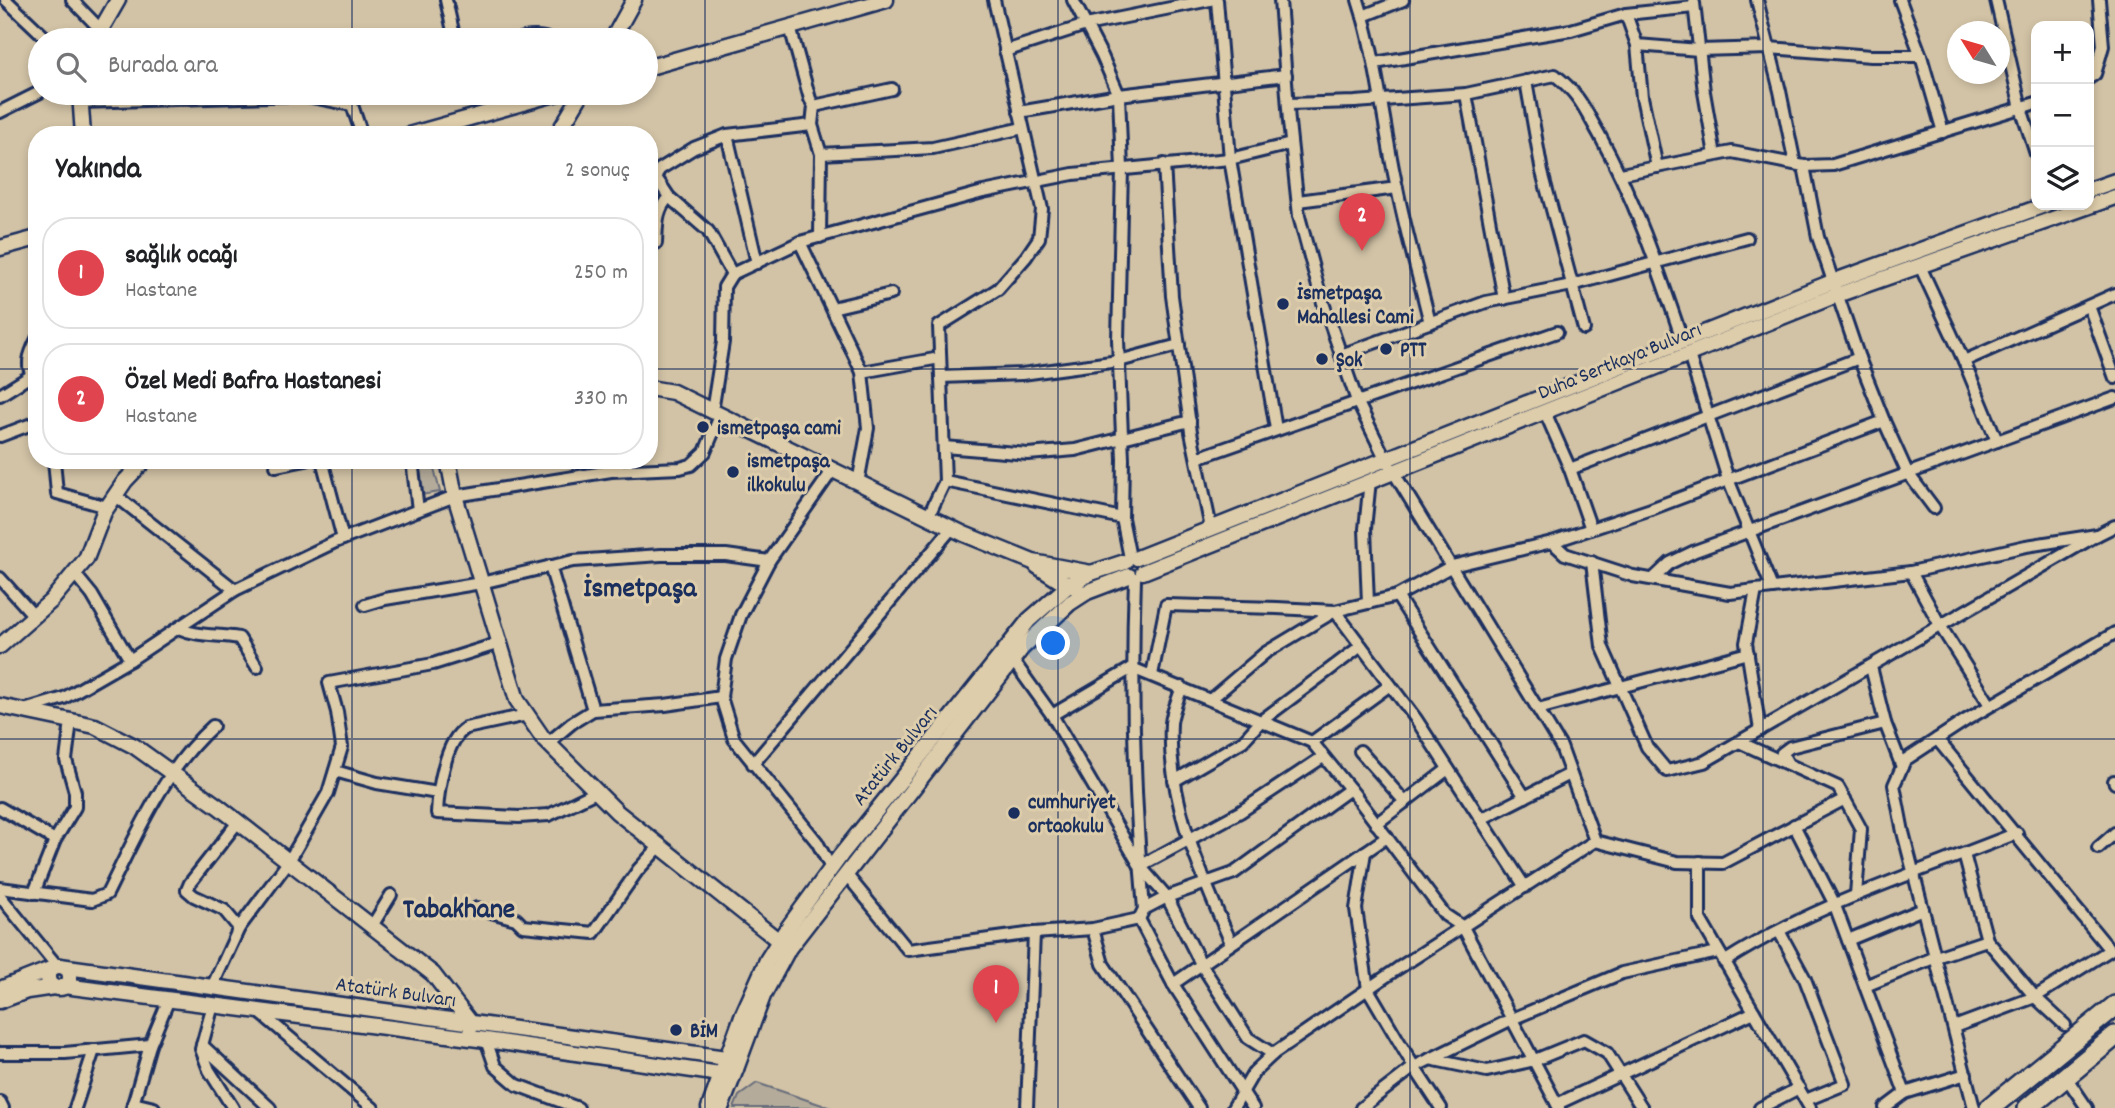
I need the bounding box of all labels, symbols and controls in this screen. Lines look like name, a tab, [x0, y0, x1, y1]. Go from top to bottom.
north arrow	[1947, 21, 2010, 84]
map controls	[2031, 21, 2094, 210]
button: +	[2031, 21, 2094, 84]
search box	[28, 28, 658, 105]
icon: search	[52, 48, 90, 86]
text: Burada ara	[108, 48, 218, 85]
button: −	[2031, 84, 2094, 147]
button: layers	[2031, 147, 2094, 210]
text: Yakında	[56, 150, 141, 193]
text: 2 sonuç	[565, 155, 630, 188]
pin: 2	[1339, 193, 1385, 251]
text: sağlık ocağı	[125, 238, 238, 275]
text: 1	[78, 257, 84, 290]
text: 250 m	[574, 257, 628, 290]
text: Hastane	[125, 275, 197, 308]
place label: İsmetpaşa Mahallesi Cami	[1297, 280, 1414, 334]
marker: İsmetpaşa Mahallesi Cami	[1275, 296, 1291, 312]
street label: Duha Sertkaya Bulvarı	[1534, 316, 1706, 409]
place label: PTT	[1400, 337, 1427, 367]
marker: PTT	[1378, 341, 1394, 357]
place label: Şok	[1336, 347, 1363, 377]
marker: Şok	[1314, 351, 1330, 367]
text: Özel Medi Bafra Hastanesi	[125, 364, 381, 401]
text: 2	[76, 383, 86, 416]
text: 330 m	[574, 383, 628, 416]
text: Hastane	[125, 401, 197, 434]
place label: ismetpaşa cami	[717, 415, 841, 445]
marker: ismetpaşa cami	[695, 419, 711, 435]
place label: ismetpaşa ilkokulu	[747, 448, 831, 502]
marker: ismetpaşa ilkokulu	[725, 464, 741, 480]
district label: İsmetpaşa	[584, 571, 697, 611]
your location	[1036, 626, 1070, 660]
street label: Atatürk Bulvarı	[846, 700, 946, 813]
place label: cumhuriyet ortaokulu	[1028, 789, 1116, 843]
marker: cumhuriyet ortaokulu	[1006, 805, 1022, 821]
district label: Tabakhane	[403, 892, 515, 932]
pin: 1	[973, 965, 1019, 1023]
street label: Atatürk Bulvarı	[333, 971, 458, 1017]
place label: BİM	[690, 1018, 718, 1048]
marker: BİM	[668, 1022, 684, 1038]

